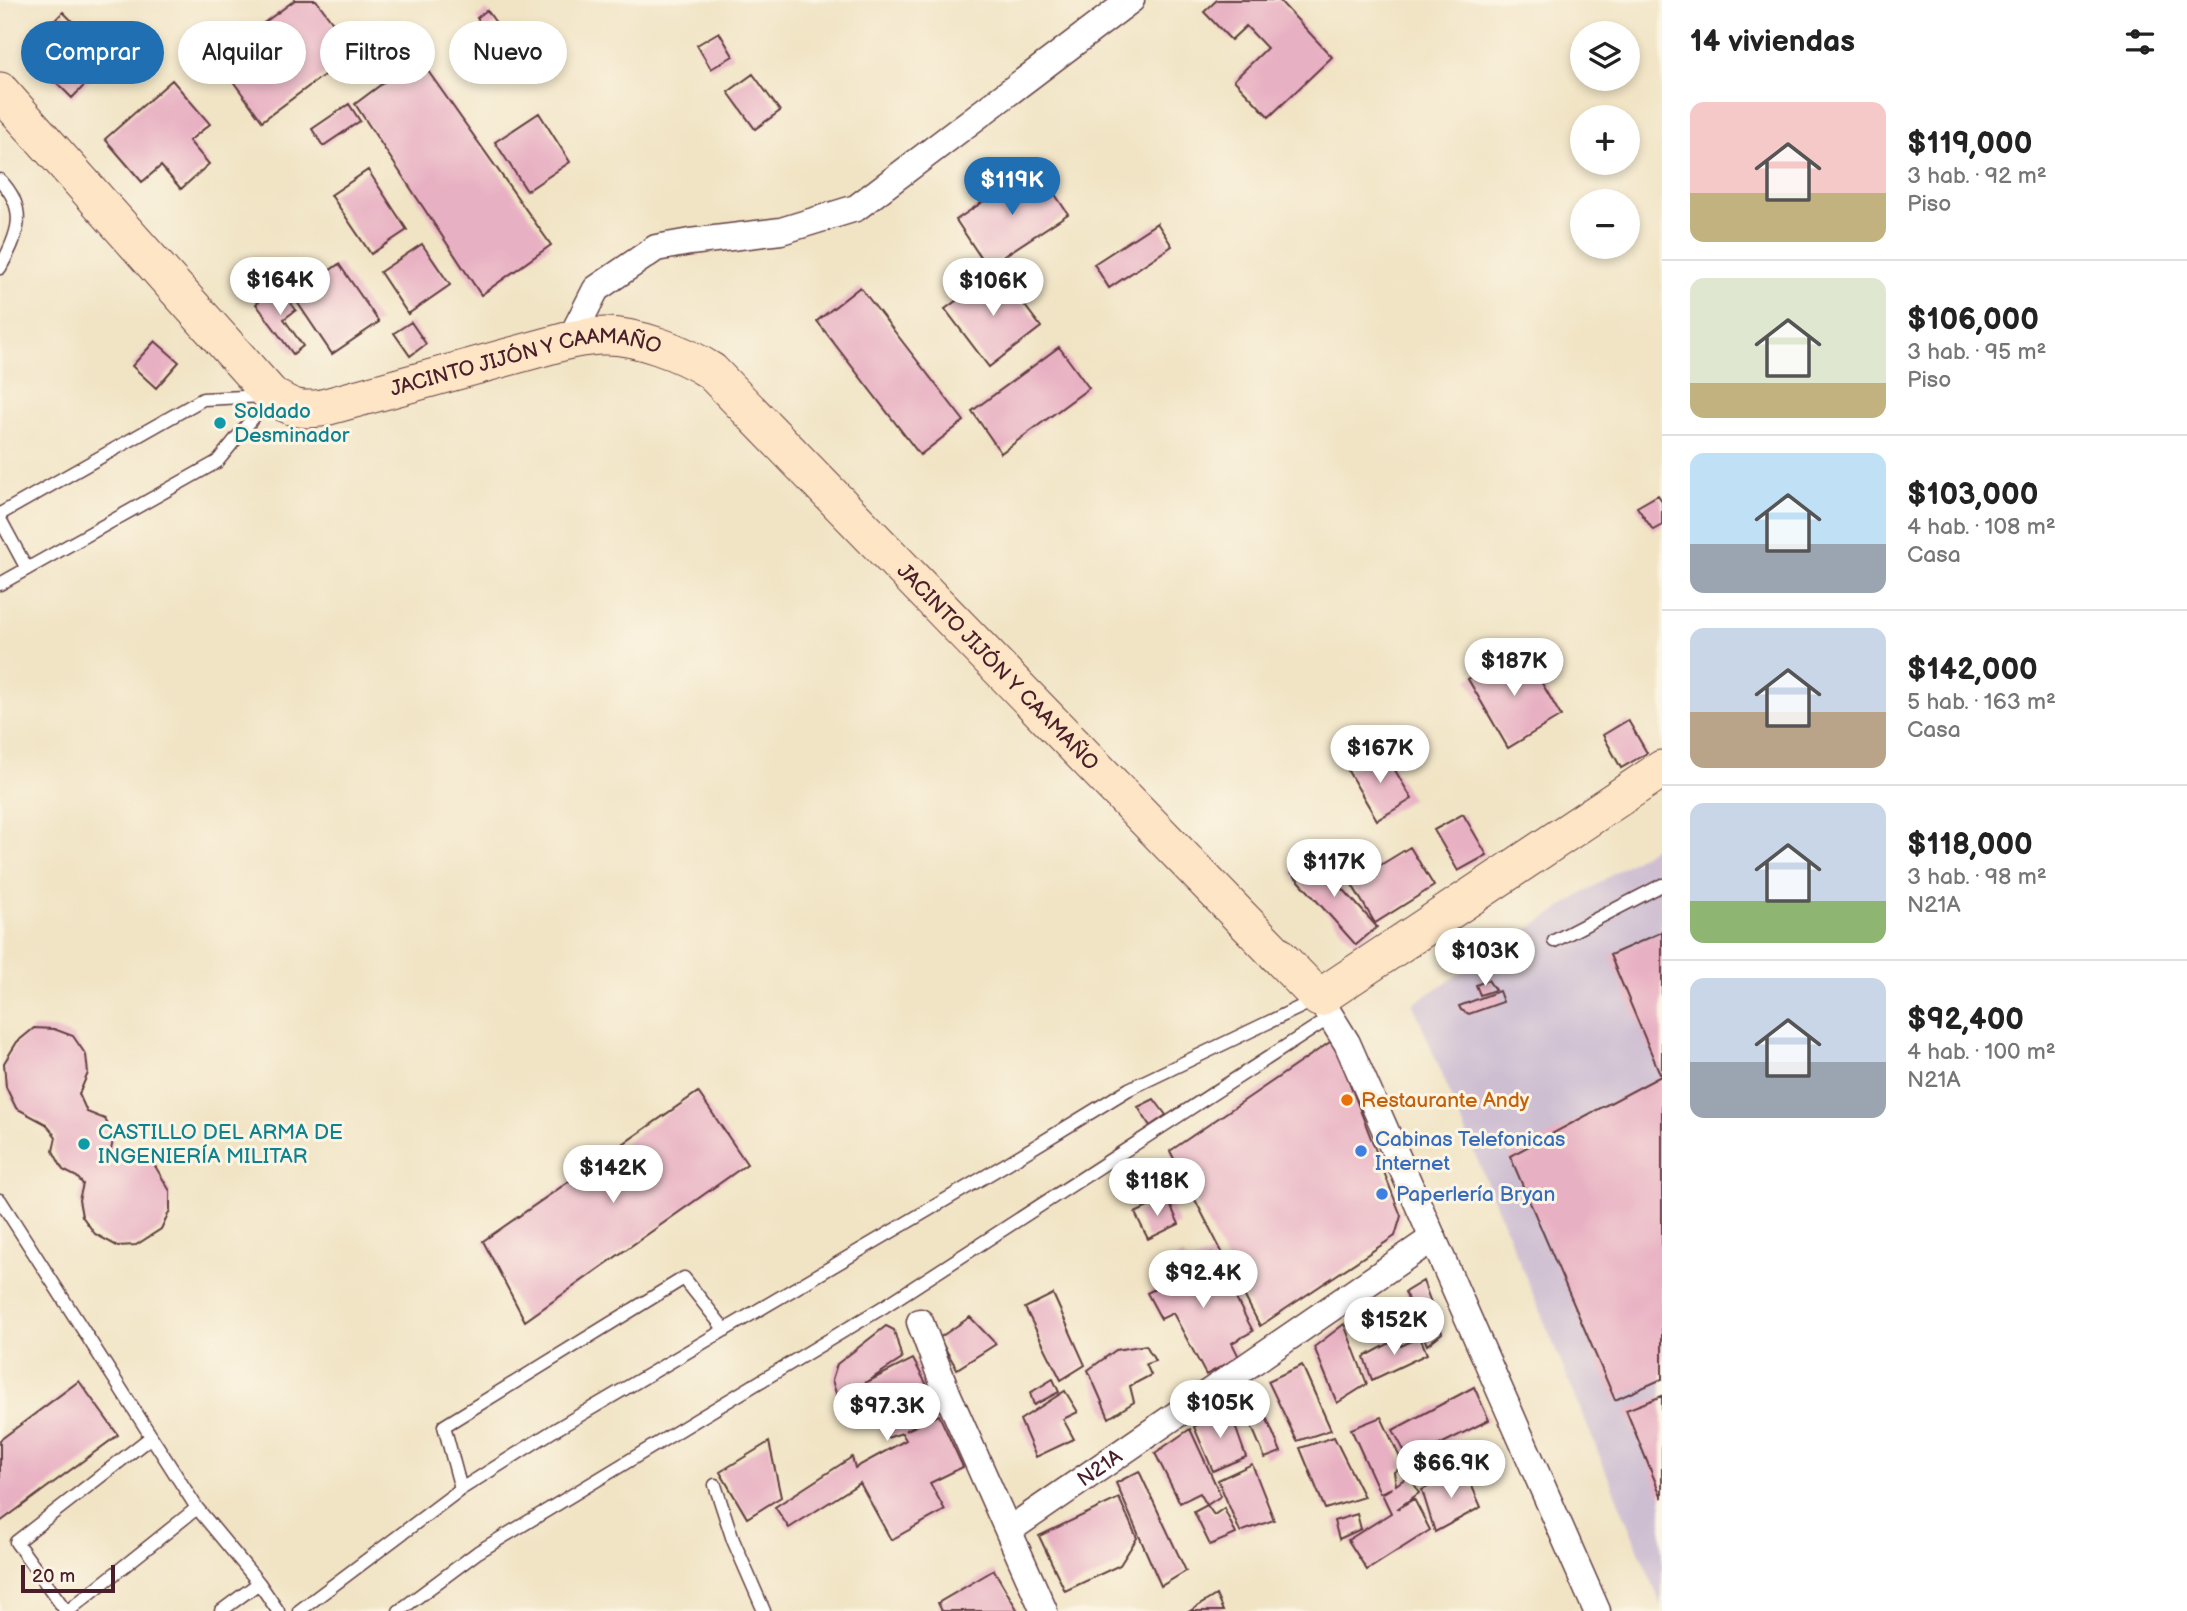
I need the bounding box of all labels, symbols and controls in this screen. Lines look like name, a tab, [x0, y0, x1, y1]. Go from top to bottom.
chip: Comprar	[21, 21, 164, 84]
chip: Alquilar	[178, 21, 306, 84]
chip: Filtros	[320, 21, 435, 84]
chip: Nuevo	[449, 21, 567, 84]
map controls	[1570, 21, 1640, 259]
button: layers	[1570, 21, 1640, 91]
icon: filters	[2121, 23, 2159, 61]
text: 14 viviendas	[1690, 24, 1855, 60]
button: +	[1570, 105, 1640, 175]
text: $119,000	[1907, 126, 2032, 162]
icon: home	[1746, 130, 1830, 214]
pin: $119K	[963, 158, 1061, 217]
text: 3 hab. · 92 m²	[1907, 162, 2047, 190]
text: $119K	[980, 166, 1044, 194]
button: −	[1570, 189, 1640, 259]
text: Piso	[1907, 190, 1951, 218]
pin: $164K	[231, 258, 329, 317]
pin: $106K	[944, 258, 1042, 318]
text: $164K	[246, 266, 314, 294]
text: $106K	[959, 267, 1027, 295]
text: $106,000	[1907, 302, 2039, 338]
icon: home	[1746, 306, 1830, 390]
street label: JACINTO JIJÓN Y CAAMAÑO	[388, 324, 665, 402]
text: 3 hab. · 95 m²	[1907, 338, 2046, 366]
text: Piso	[1907, 366, 1951, 394]
place label: Soldado Desminador	[234, 399, 350, 448]
marker: Soldado Desminador	[212, 415, 228, 431]
text: $103,000	[1907, 477, 2038, 513]
icon: home	[1746, 481, 1830, 565]
text: 4 hab. · 108 m²	[1907, 513, 2056, 541]
text: Casa	[1907, 541, 1961, 569]
street label: JACINTO JIJÓN Y CAAMAÑO	[892, 559, 1103, 776]
pin: $187K	[1465, 638, 1563, 698]
text: $187K	[1481, 647, 1548, 675]
text: $142,000	[1907, 652, 2038, 688]
icon: home	[1746, 656, 1830, 740]
text: 5 hab. · 163 m²	[1907, 688, 2056, 716]
text: Casa	[1907, 716, 1961, 744]
pin: $167K	[1331, 726, 1429, 785]
text: $167K	[1346, 734, 1414, 762]
text: $118,000	[1907, 827, 2033, 863]
icon: home	[1746, 831, 1830, 915]
pin: $117K	[1285, 839, 1383, 899]
text: $117K	[1303, 848, 1365, 876]
text: 3 hab. · 98 m²	[1907, 863, 2047, 891]
text: N21A	[1907, 891, 1960, 919]
pin: $103K	[1436, 928, 1534, 988]
text: $103K	[1451, 937, 1519, 965]
text: $92,400	[1907, 1002, 2024, 1038]
icon: home	[1746, 1006, 1830, 1090]
text: 4 hab. · 100 m²	[1907, 1038, 2056, 1066]
text: N21A	[1907, 1066, 1960, 1094]
place label: Restaurante Andy	[1361, 1088, 1530, 1113]
marker: Restaurante Andy	[1339, 1092, 1355, 1108]
place label: CASTILLO DEL ARMA DE INGENIERÍA MILITAR	[98, 1120, 343, 1169]
place label: Cabinas Telefonicas Internet	[1375, 1127, 1565, 1176]
marker: CASTILLO DEL ARMA DE INGENIERÍA MILITAR	[76, 1136, 92, 1152]
marker: Cabinas Telefonicas Internet	[1353, 1143, 1369, 1159]
pin: $142K	[564, 1146, 662, 1205]
text: $142K	[579, 1154, 647, 1182]
pin: $118K	[1108, 1158, 1206, 1218]
text: $118K	[1125, 1167, 1189, 1195]
place label: Paperlería Bryan	[1396, 1182, 1555, 1207]
marker: Paperlería Bryan	[1374, 1186, 1390, 1202]
pin: $92.4K	[1146, 1250, 1260, 1310]
text: $92.4K	[1165, 1259, 1241, 1287]
pin: $152K	[1345, 1298, 1443, 1357]
text: $152K	[1360, 1306, 1428, 1334]
pin: $105K	[1171, 1380, 1269, 1440]
pin: $97.3K	[830, 1384, 944, 1443]
text: $105K	[1186, 1389, 1254, 1417]
text: $97.3K	[849, 1392, 925, 1420]
pin: $66.9K	[1394, 1440, 1508, 1500]
street label: N21A	[1073, 1444, 1127, 1492]
text: $66.9K	[1412, 1449, 1490, 1477]
scale bar	[21, 1562, 116, 1594]
text: 20 m	[32, 1565, 75, 1588]

